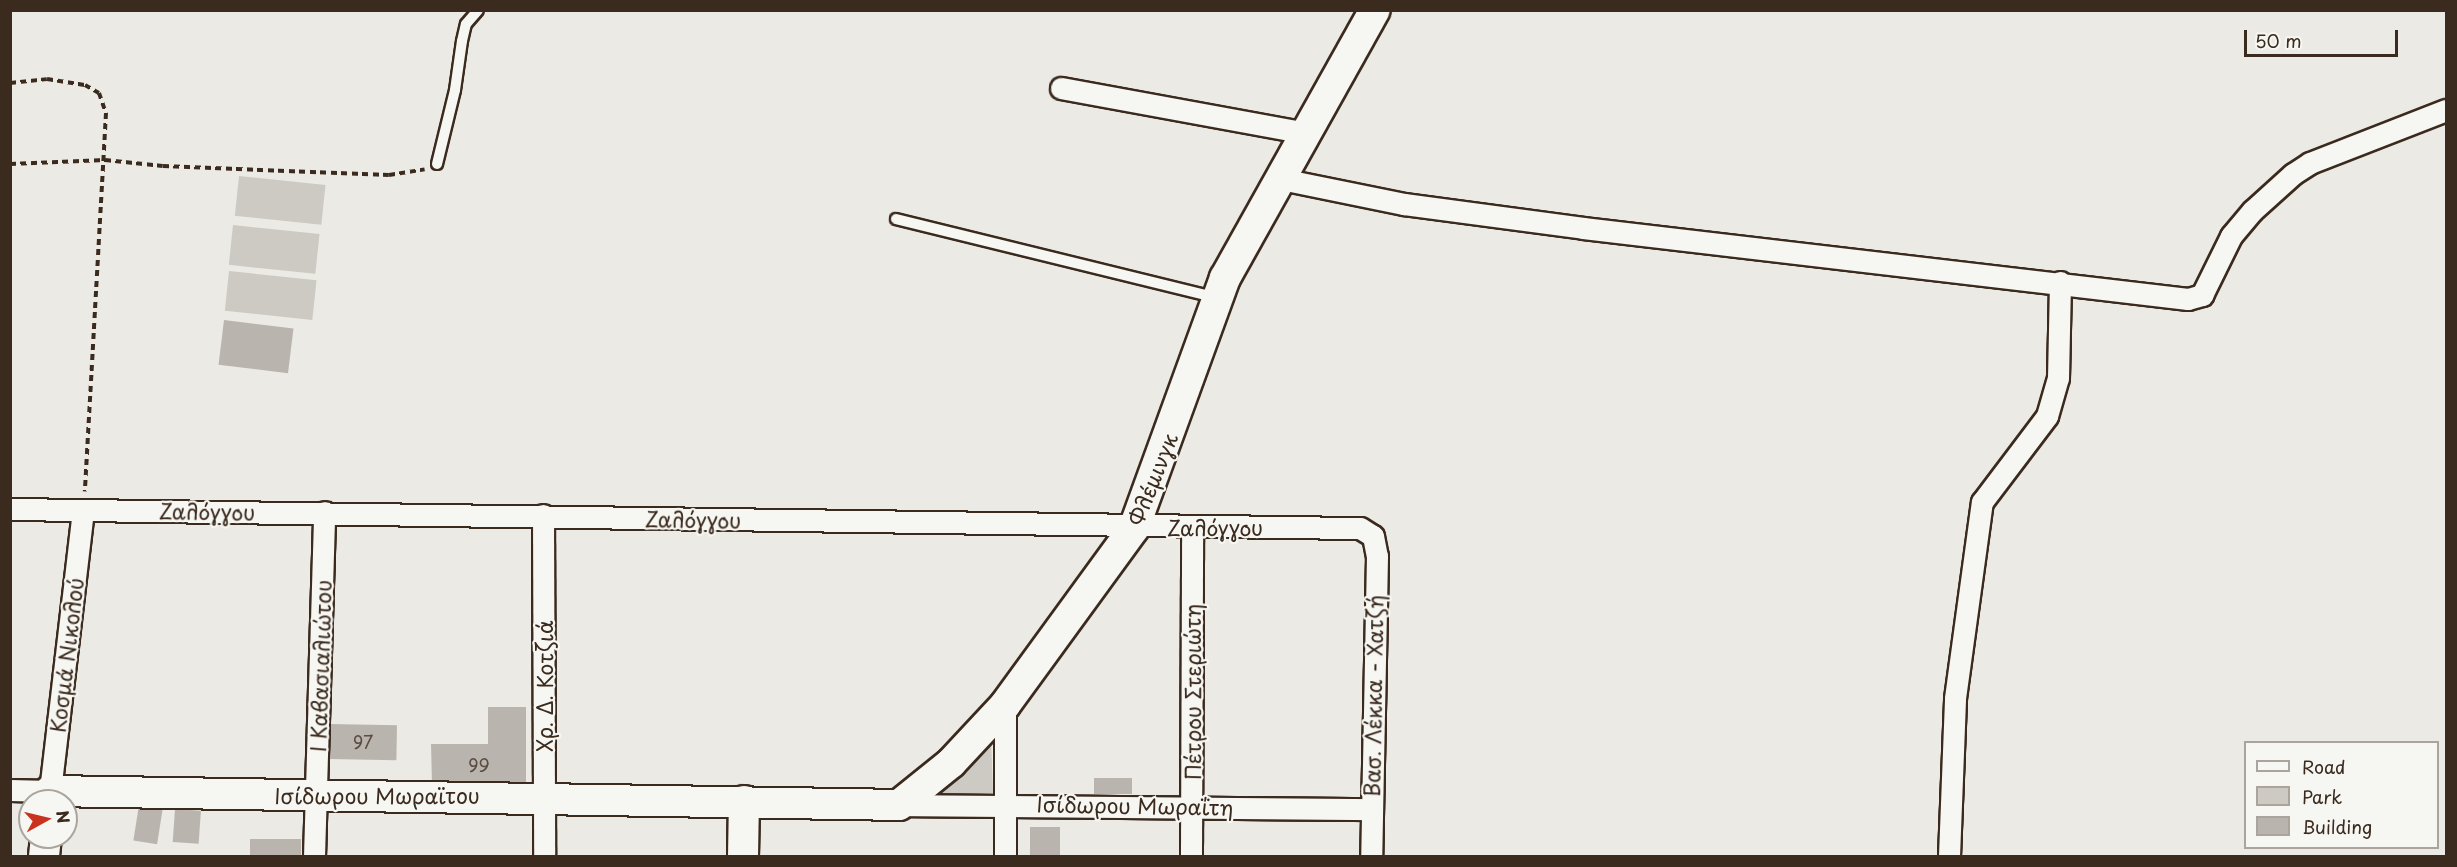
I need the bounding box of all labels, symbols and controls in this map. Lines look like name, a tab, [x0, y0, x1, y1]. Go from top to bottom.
scale bar	[2247, 18, 2402, 56]
text: 50 m	[2255, 27, 2302, 54]
street label: Φλέμινγκ	[1122, 429, 1182, 529]
street label: Ζαλόγγου	[159, 498, 255, 524]
street label: Ζαλόγγου	[645, 506, 741, 532]
street label: Ζαλόγγου	[1167, 514, 1263, 540]
street label: Κοσμά Νικολού	[44, 575, 88, 735]
street label: Ι Καβασιαλιώτου	[304, 579, 336, 753]
street label: Βασ. Λέκκα - Χατζή	[1359, 594, 1387, 798]
street label: Πέτρου Στεριώτη	[1179, 604, 1205, 780]
street label: Χρ. Δ. Κοτζιά	[531, 620, 557, 752]
house number: 97	[353, 731, 373, 753]
legend	[2244, 741, 2439, 849]
text: Road	[2302, 753, 2346, 780]
house number: 99	[468, 754, 490, 776]
street label: Ισίδωρου Μωραϊτου	[274, 782, 480, 808]
text: Park	[2302, 783, 2342, 810]
north arrow	[18, 789, 78, 849]
street label: Ισίδωρου Μωραΐτη	[1037, 791, 1233, 819]
text: N	[51, 809, 77, 825]
text: Building	[2302, 813, 2372, 840]

